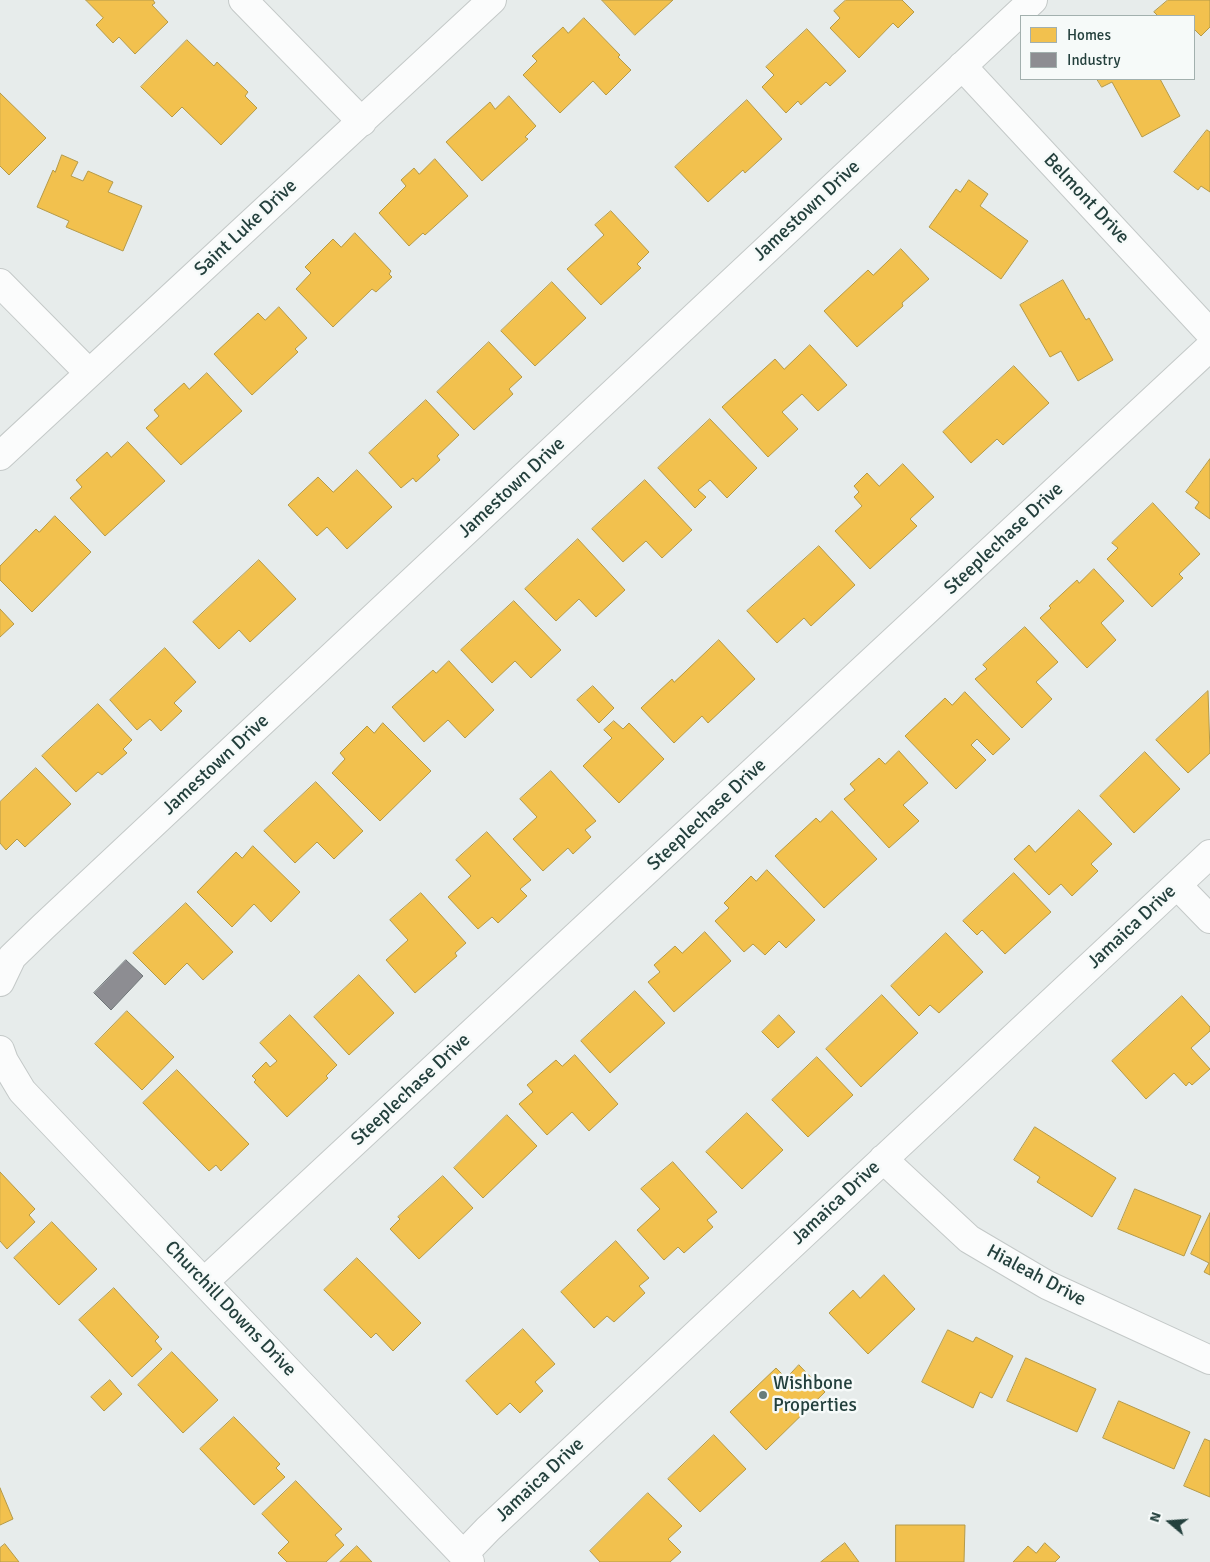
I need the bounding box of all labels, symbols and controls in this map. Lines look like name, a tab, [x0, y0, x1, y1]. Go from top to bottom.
legend	[1020, 15, 1195, 80]
text: Homes	[1067, 26, 1111, 44]
text: Industry	[1067, 51, 1120, 69]
street label: Belmont Drive	[1038, 149, 1134, 249]
street label: Jamestown Drive	[749, 156, 865, 266]
street label: Saint Luke Drive	[190, 175, 302, 281]
street label: Jamestown Drive	[454, 433, 570, 543]
street label: Steeplechase Drive	[940, 478, 1068, 600]
street label: Jamestown Drive	[158, 710, 274, 820]
street label: Steeplechase Drive	[643, 754, 771, 876]
street label: Jamaica Drive	[1083, 880, 1181, 974]
street label: Steeplechase Drive	[347, 1029, 475, 1151]
street label: Jamaica Drive	[787, 1156, 885, 1250]
street label: Churchill Downs Drive	[159, 1237, 301, 1381]
street label: Hialeah Drive	[982, 1240, 1090, 1312]
place label: Wishbone Properties	[773, 1373, 857, 1417]
marker: Wishbone Properties	[757, 1389, 769, 1401]
street label: Jamaica Drive	[491, 1433, 589, 1527]
north arrow	[1145, 1497, 1195, 1547]
text: N	[1146, 1510, 1165, 1524]

